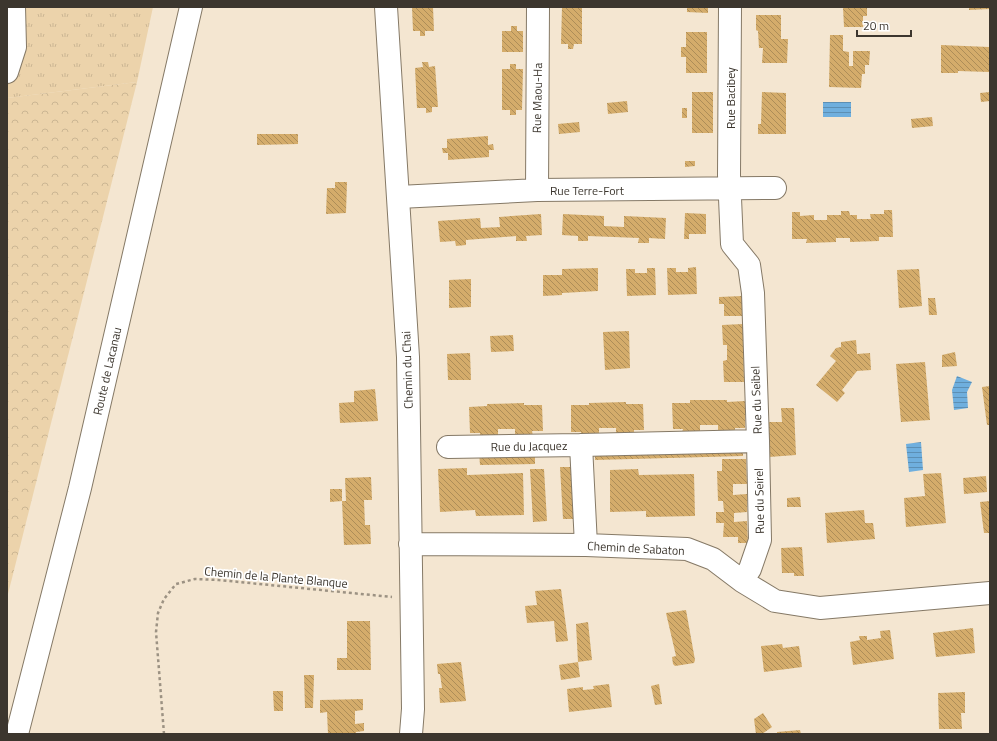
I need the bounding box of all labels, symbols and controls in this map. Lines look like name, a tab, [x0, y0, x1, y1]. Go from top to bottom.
scale bar	[857, 12, 911, 38]
text: 20 m	[863, 16, 889, 35]
street label: Rue Maou-Ha	[527, 63, 547, 133]
street label: Rue Bacibey	[721, 67, 740, 129]
street label: Rue Terre-Fort	[550, 181, 625, 200]
street label: Route de Lacanau	[88, 325, 126, 417]
street label: Chemin du Chai	[396, 331, 418, 409]
street label: Rue du Seibel	[745, 366, 767, 434]
street label: Rue du Jacquez	[491, 436, 567, 456]
street label: Rue du Seirel	[749, 468, 769, 534]
street label: Chemin de Sabaton	[587, 536, 685, 560]
street label: Chemin de la Plante Blanque	[204, 561, 348, 593]

